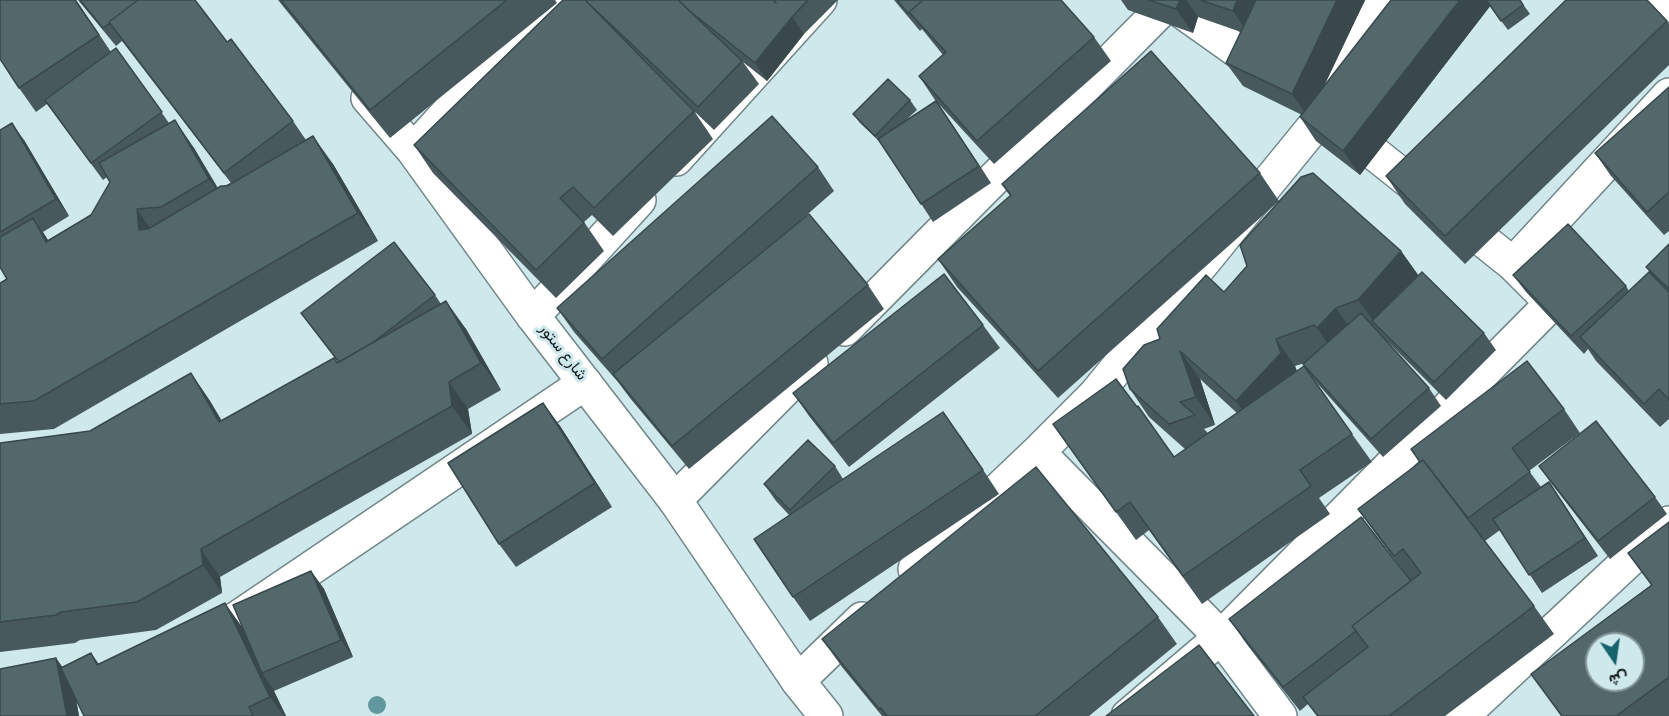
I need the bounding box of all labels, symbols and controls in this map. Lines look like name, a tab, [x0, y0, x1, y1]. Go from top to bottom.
street label: شارع ستور	[534, 321, 590, 385]
north arrow	[1585, 632, 1645, 692]
text: ش	[1607, 666, 1630, 689]

